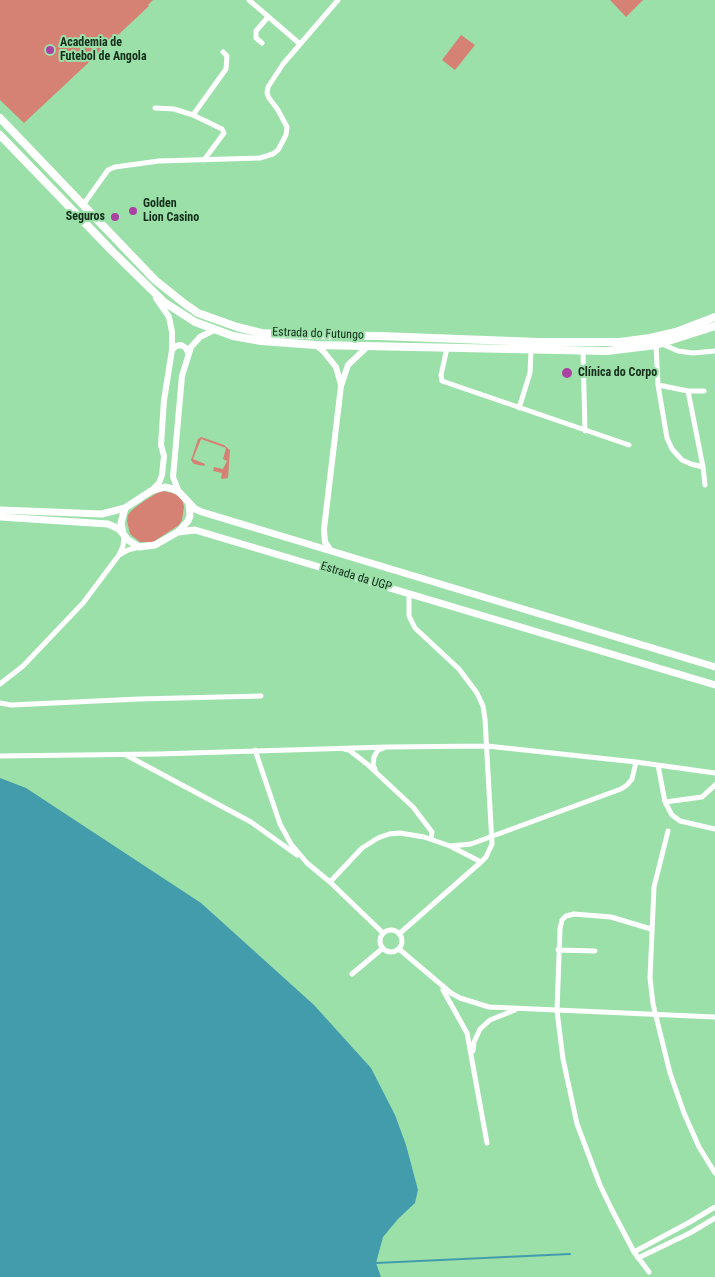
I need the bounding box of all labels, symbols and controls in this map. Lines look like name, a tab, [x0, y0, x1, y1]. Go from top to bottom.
place label: Academia de Futebol de Angola	[60, 36, 147, 64]
marker: Academia de Futebol de Angola	[44, 44, 56, 56]
place label: Golden Lion Casino	[143, 197, 199, 225]
marker: Golden Lion Casino	[127, 205, 139, 217]
place label: Seguros	[66, 210, 105, 224]
marker: Seguros	[109, 211, 121, 223]
street label: Estrada do Futungo	[272, 325, 364, 343]
marker: Clínica do Corpo	[560, 366, 574, 380]
place label: Clínica do Corpo	[578, 366, 657, 380]
street label: Estrada da UGP	[319, 559, 393, 595]

